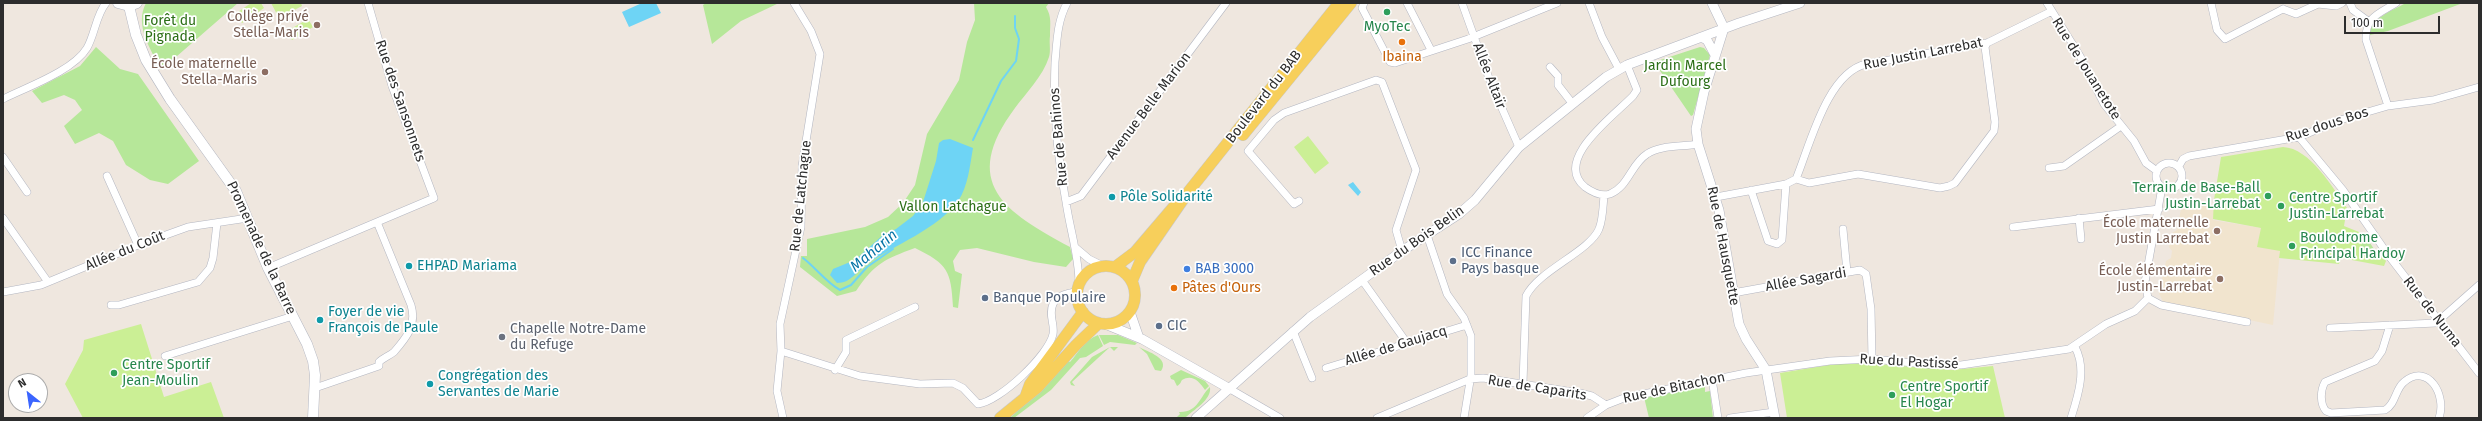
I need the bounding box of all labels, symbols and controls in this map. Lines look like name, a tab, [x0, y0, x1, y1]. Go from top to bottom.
marker: MyoTec	[1382, 7, 1392, 17]
scale bar	[2346, 8, 2442, 34]
place label: Collège privé Stella-Maris	[227, 9, 309, 42]
park label: Forêt du Pignada	[144, 13, 196, 46]
street label: Rue de Jouanetote	[2048, 15, 2124, 123]
text: 100 m	[2351, 16, 2383, 30]
place label: MyoTec	[1364, 19, 1410, 35]
marker: Collège privé Stella-Maris	[312, 20, 322, 30]
street label: Rue Justin Larrebat	[1862, 34, 1984, 74]
marker: Ibaina	[1397, 37, 1407, 47]
street label: Rue des Sansonnets	[371, 38, 429, 164]
street label: Allée Altaïr	[1469, 41, 1509, 111]
street label: Boulevard du BAB	[1223, 47, 1305, 147]
street label: Avenue Belle Marion	[1103, 49, 1195, 163]
place label: Ibaina	[1382, 49, 1422, 65]
place label: École maternelle Stella-Maris	[151, 56, 257, 88]
park label: Jardin Marcel Dufourg	[1644, 58, 1726, 90]
marker: École maternelle Stella-Maris	[260, 67, 270, 77]
street label: Rue de Bahinos	[1046, 87, 1072, 187]
street label: Rue dous Bos	[2283, 104, 2371, 146]
street label: Rue de Latchague	[787, 139, 815, 253]
street label: Promenade de la Barre	[223, 179, 299, 317]
place label: Terrain de Base-Ball Justin-Larrebat	[2132, 180, 2260, 212]
street label: Rue de Hausquette	[1703, 185, 1743, 307]
place label: Pôle Solidarité	[1120, 189, 1213, 205]
place label: Centre Sportif Justin-Larrebat	[2289, 190, 2384, 222]
marker: Terrain de Base-Ball Justin-Larrebat	[2263, 191, 2273, 201]
marker: Pôle Solidarité	[1107, 192, 1117, 202]
park label: Vallon Latchague	[899, 199, 1007, 215]
marker: Centre Sportif Justin-Larrebat	[2276, 201, 2286, 211]
street label: Rue du Bois Belin	[1367, 202, 1467, 280]
place label: École maternelle Justin Larrebat	[2103, 215, 2209, 248]
water label: Maharin	[847, 226, 901, 276]
marker: École maternelle Justin Larrebat	[2212, 226, 2222, 236]
street label: Allée du Coût	[83, 227, 167, 275]
place label: Boulodrome Principal Hardoy	[2300, 230, 2405, 262]
marker: Boulodrome Principal Hardoy	[2287, 241, 2297, 251]
place label: ICC Finance Pays basque	[1461, 245, 1539, 278]
marker: ICC Finance Pays basque	[1448, 256, 1458, 266]
place label: EHPAD Mariama	[417, 258, 517, 274]
marker: EHPAD Mariama	[404, 261, 414, 271]
place label: BAB 3000	[1195, 261, 1254, 277]
place label: École élémentaire Justin-Larrebat	[2099, 263, 2212, 296]
marker: BAB 3000	[1182, 264, 1192, 274]
street label: Allée Sagardi	[1764, 265, 1848, 295]
street label: Rue de Numa	[2399, 273, 2465, 351]
marker: École élémentaire Justin-Larrebat	[2215, 274, 2225, 284]
place label: Pâtes d'Ours	[1182, 280, 1261, 296]
marker: Pâtes d'Ours	[1169, 283, 1179, 293]
place label: Banque Populaire	[993, 290, 1106, 306]
marker: Banque Populaire	[980, 293, 990, 303]
place label: Foyer de vie François de Paule	[328, 304, 438, 336]
marker: Foyer de vie François de Paule	[315, 315, 325, 325]
place label: CIC	[1167, 318, 1187, 334]
place label: Chapelle Notre-Dame du Refuge	[510, 321, 646, 354]
marker: CIC	[1154, 321, 1164, 331]
street label: Allée de Gaujacq	[1343, 323, 1449, 369]
marker: Chapelle Notre-Dame du Refuge	[497, 332, 507, 342]
street label: Rue du Pastissé	[1859, 351, 1959, 373]
place label: Centre Sportif Jean-Moulin	[122, 357, 210, 390]
marker: Centre Sportif Jean-Moulin	[109, 368, 119, 378]
place label: Congrégation des Servantes de Marie	[438, 368, 559, 400]
street label: Rue de Bitachon	[1621, 369, 1727, 407]
street label: Rue de Caparits	[1486, 372, 1588, 404]
north arrow	[8, 373, 48, 413]
text: N	[16, 376, 29, 390]
marker: Congrégation des Servantes de Marie	[425, 379, 435, 389]
place label: Centre Sportif El Hogar	[1900, 379, 1988, 412]
marker: Centre Sportif El Hogar	[1887, 390, 1897, 400]

